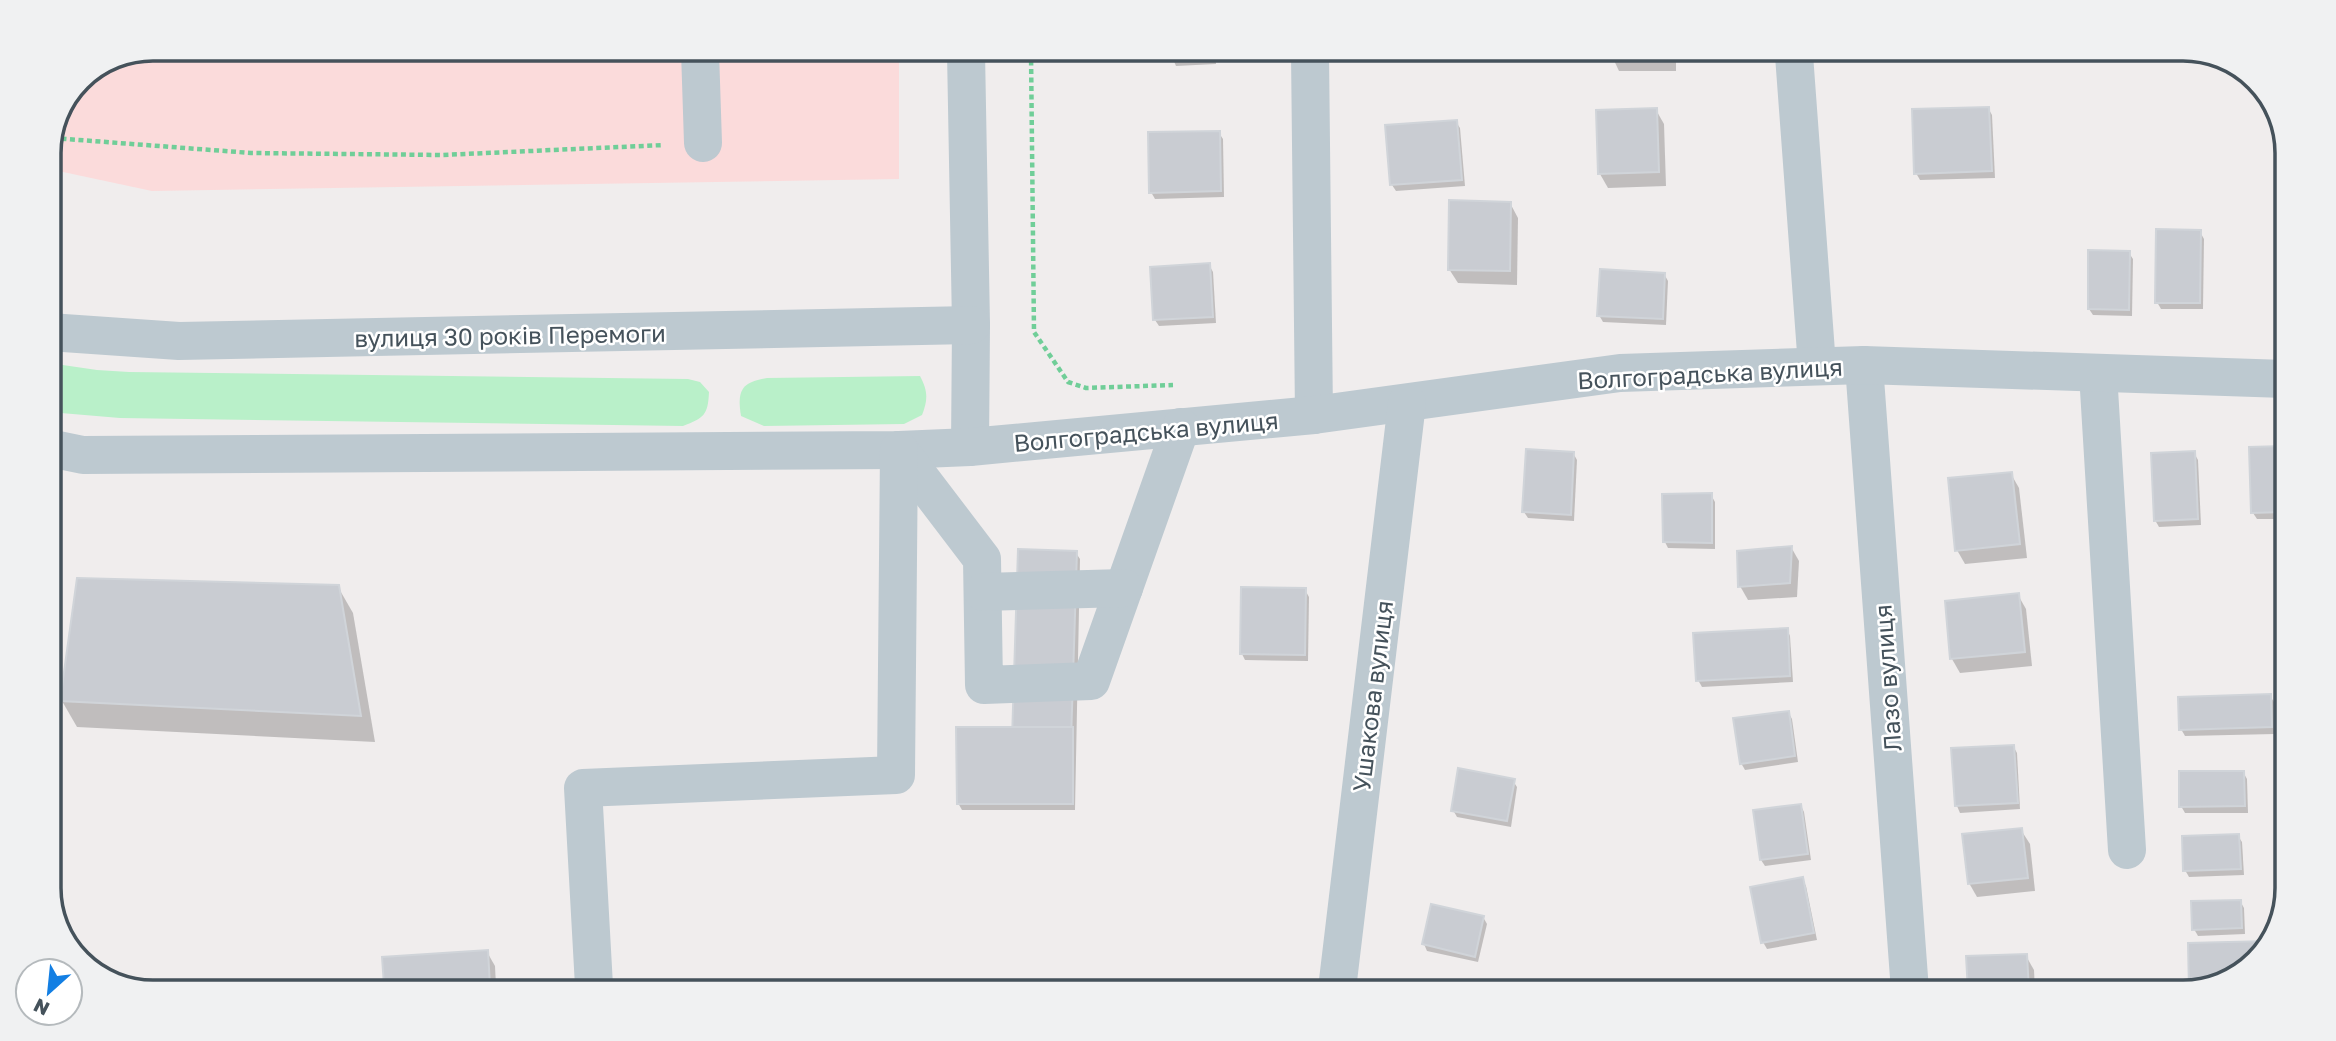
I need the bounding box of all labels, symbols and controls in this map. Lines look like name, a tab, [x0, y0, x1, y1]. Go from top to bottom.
street label: вулиця 30 років Перемоги	[354, 318, 666, 352]
street label: Волгоградська вулиця	[1577, 352, 1843, 394]
street label: Волгоградська вулиця	[1012, 405, 1280, 457]
street label: Ушакова вулиця	[1346, 599, 1398, 793]
street label: Лазо вулиця	[1867, 604, 1907, 752]
north arrow	[14, 957, 84, 1027]
text: N	[29, 994, 53, 1021]

